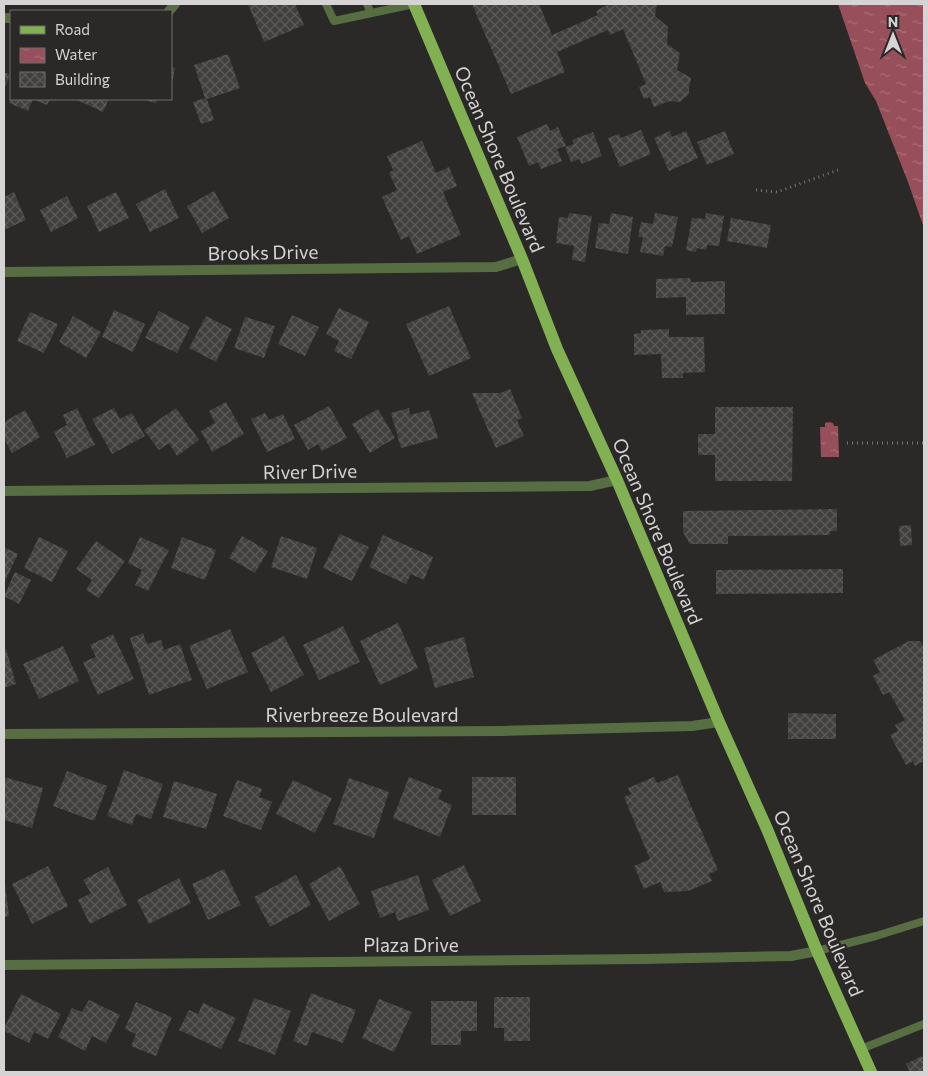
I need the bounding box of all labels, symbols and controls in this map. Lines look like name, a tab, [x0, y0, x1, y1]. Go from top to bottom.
legend	[10, 10, 172, 100]
north arrow	[868, 10, 918, 60]
text: N	[888, 13, 898, 30]
text: Road	[55, 20, 90, 38]
text: Water	[55, 45, 97, 63]
street label: Ocean Shore Boulevard	[450, 62, 550, 256]
text: Building	[55, 70, 110, 88]
street label: Brooks Drive	[207, 240, 319, 264]
street label: Ocean Shore Boulevard	[608, 434, 708, 628]
street label: River Drive	[263, 459, 357, 483]
street label: Riverbreeze Boulevard	[266, 703, 458, 726]
street label: Ocean Shore Boulevard	[769, 806, 869, 1000]
street label: Plaza Drive	[363, 933, 459, 956]

